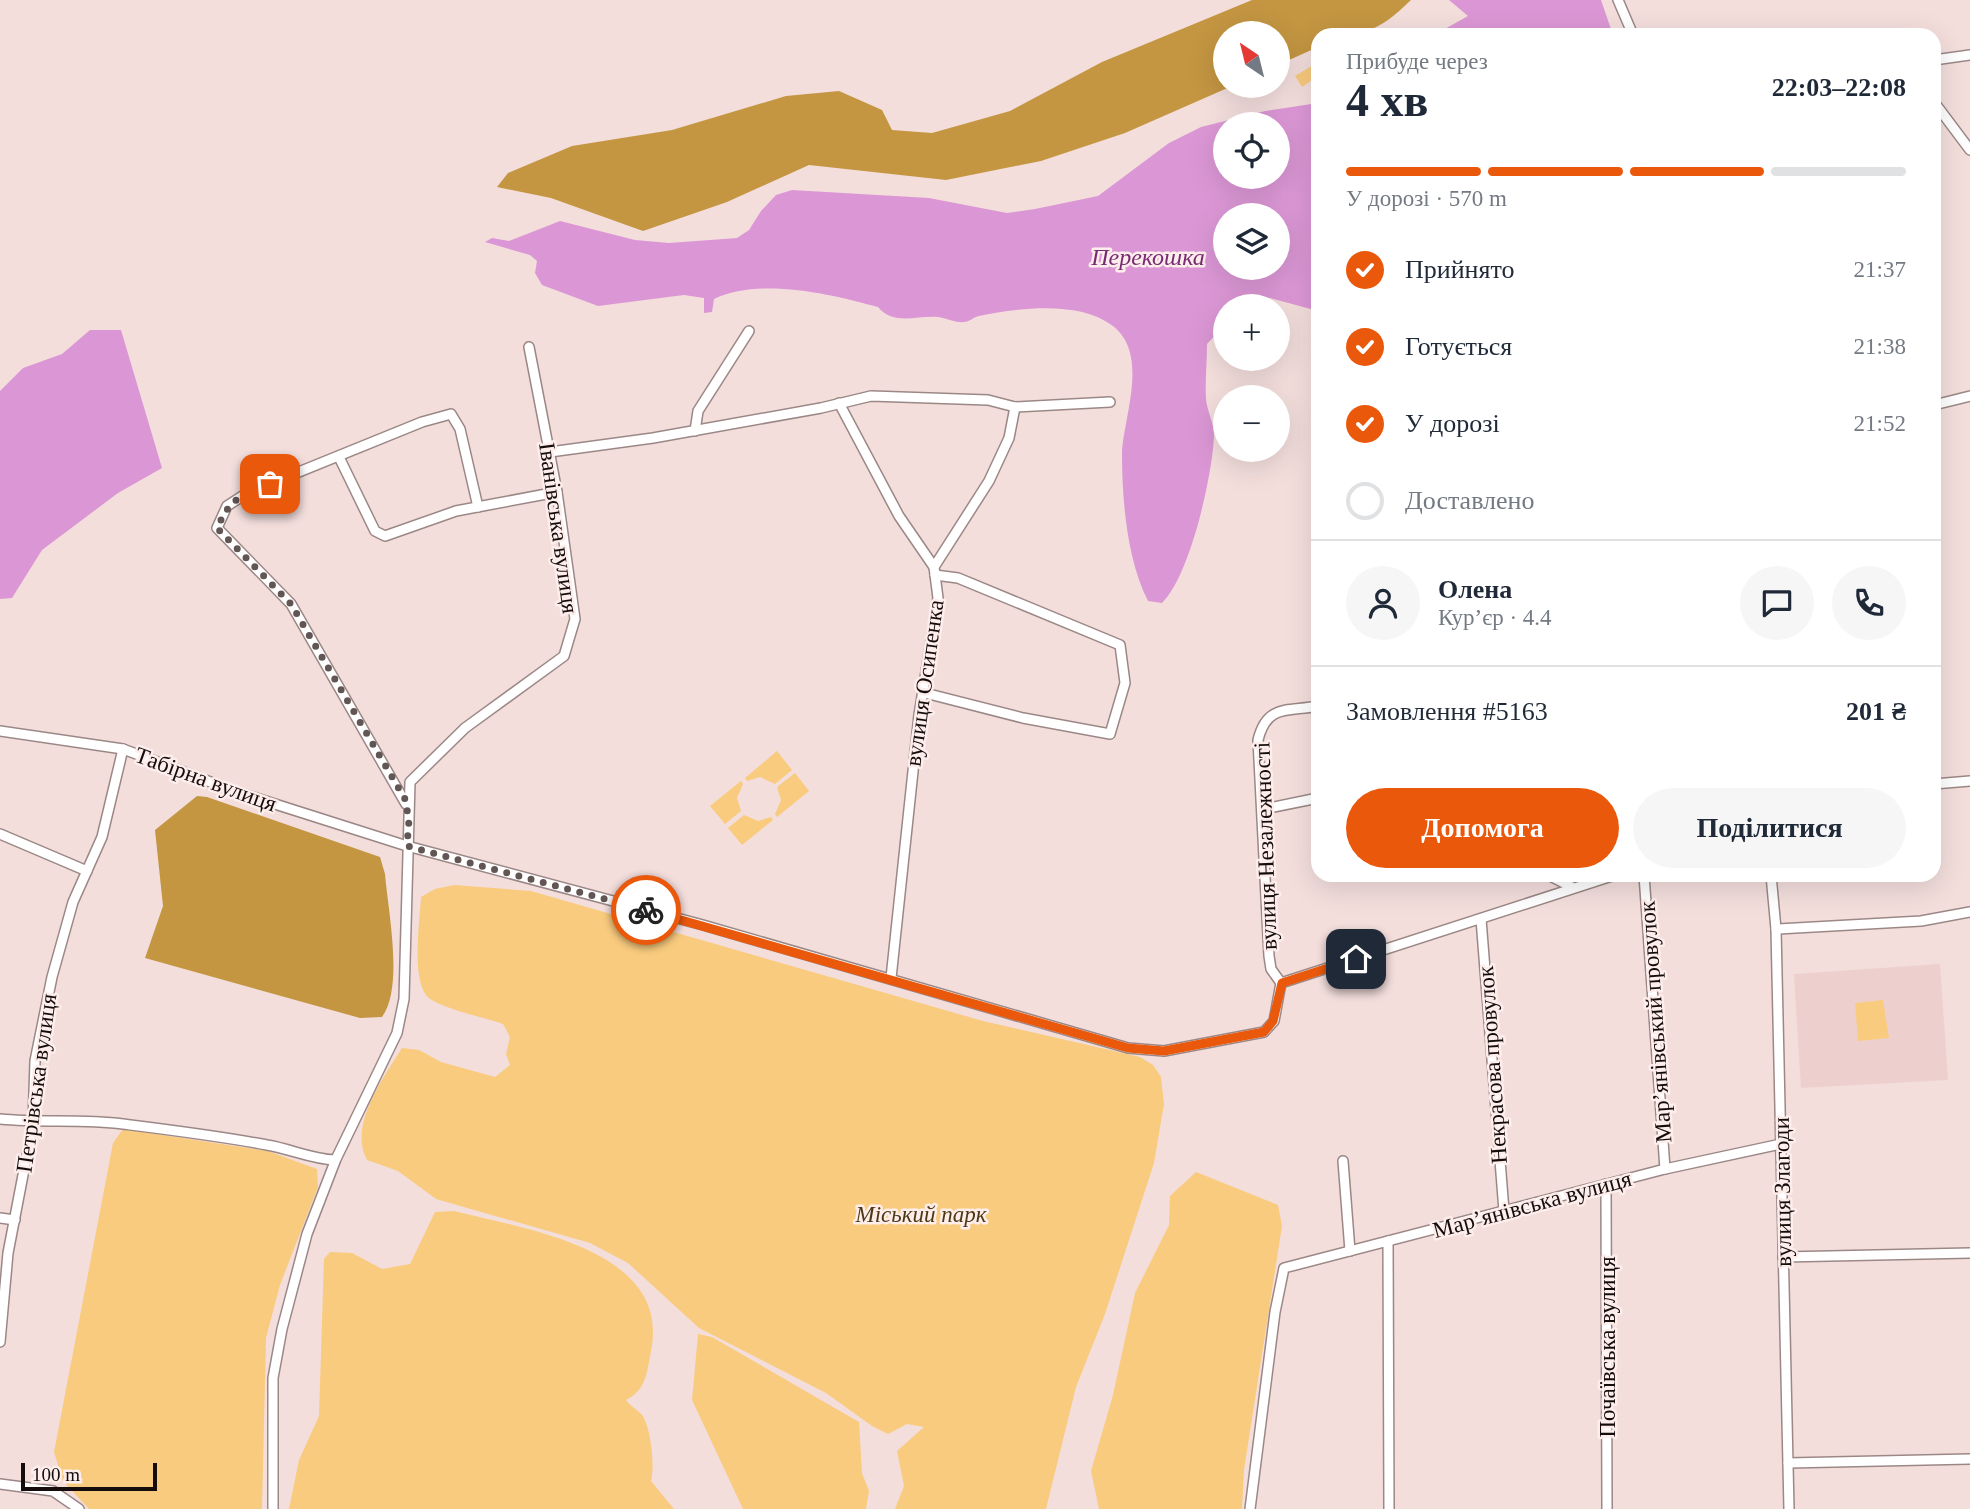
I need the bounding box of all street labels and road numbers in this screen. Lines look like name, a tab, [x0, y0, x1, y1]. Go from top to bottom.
street label: Іванівська вулиця	[534, 441, 583, 616]
street label: вулиця Осипенка	[900, 598, 949, 768]
street label: Табірна вулиця	[132, 742, 280, 817]
street label: вулиця Незалежності	[1249, 742, 1282, 950]
street label: Мар’янівський провулок	[1635, 900, 1676, 1144]
street label: Некрасова провулок	[1473, 965, 1512, 1165]
street label: Петрівська вулиця	[12, 992, 61, 1174]
street label: вулиця Злагоди	[1769, 1117, 1796, 1267]
street label: Мар’янівська вулиця	[1430, 1166, 1635, 1243]
street label: Почаївська вулиця	[1595, 1256, 1620, 1438]

